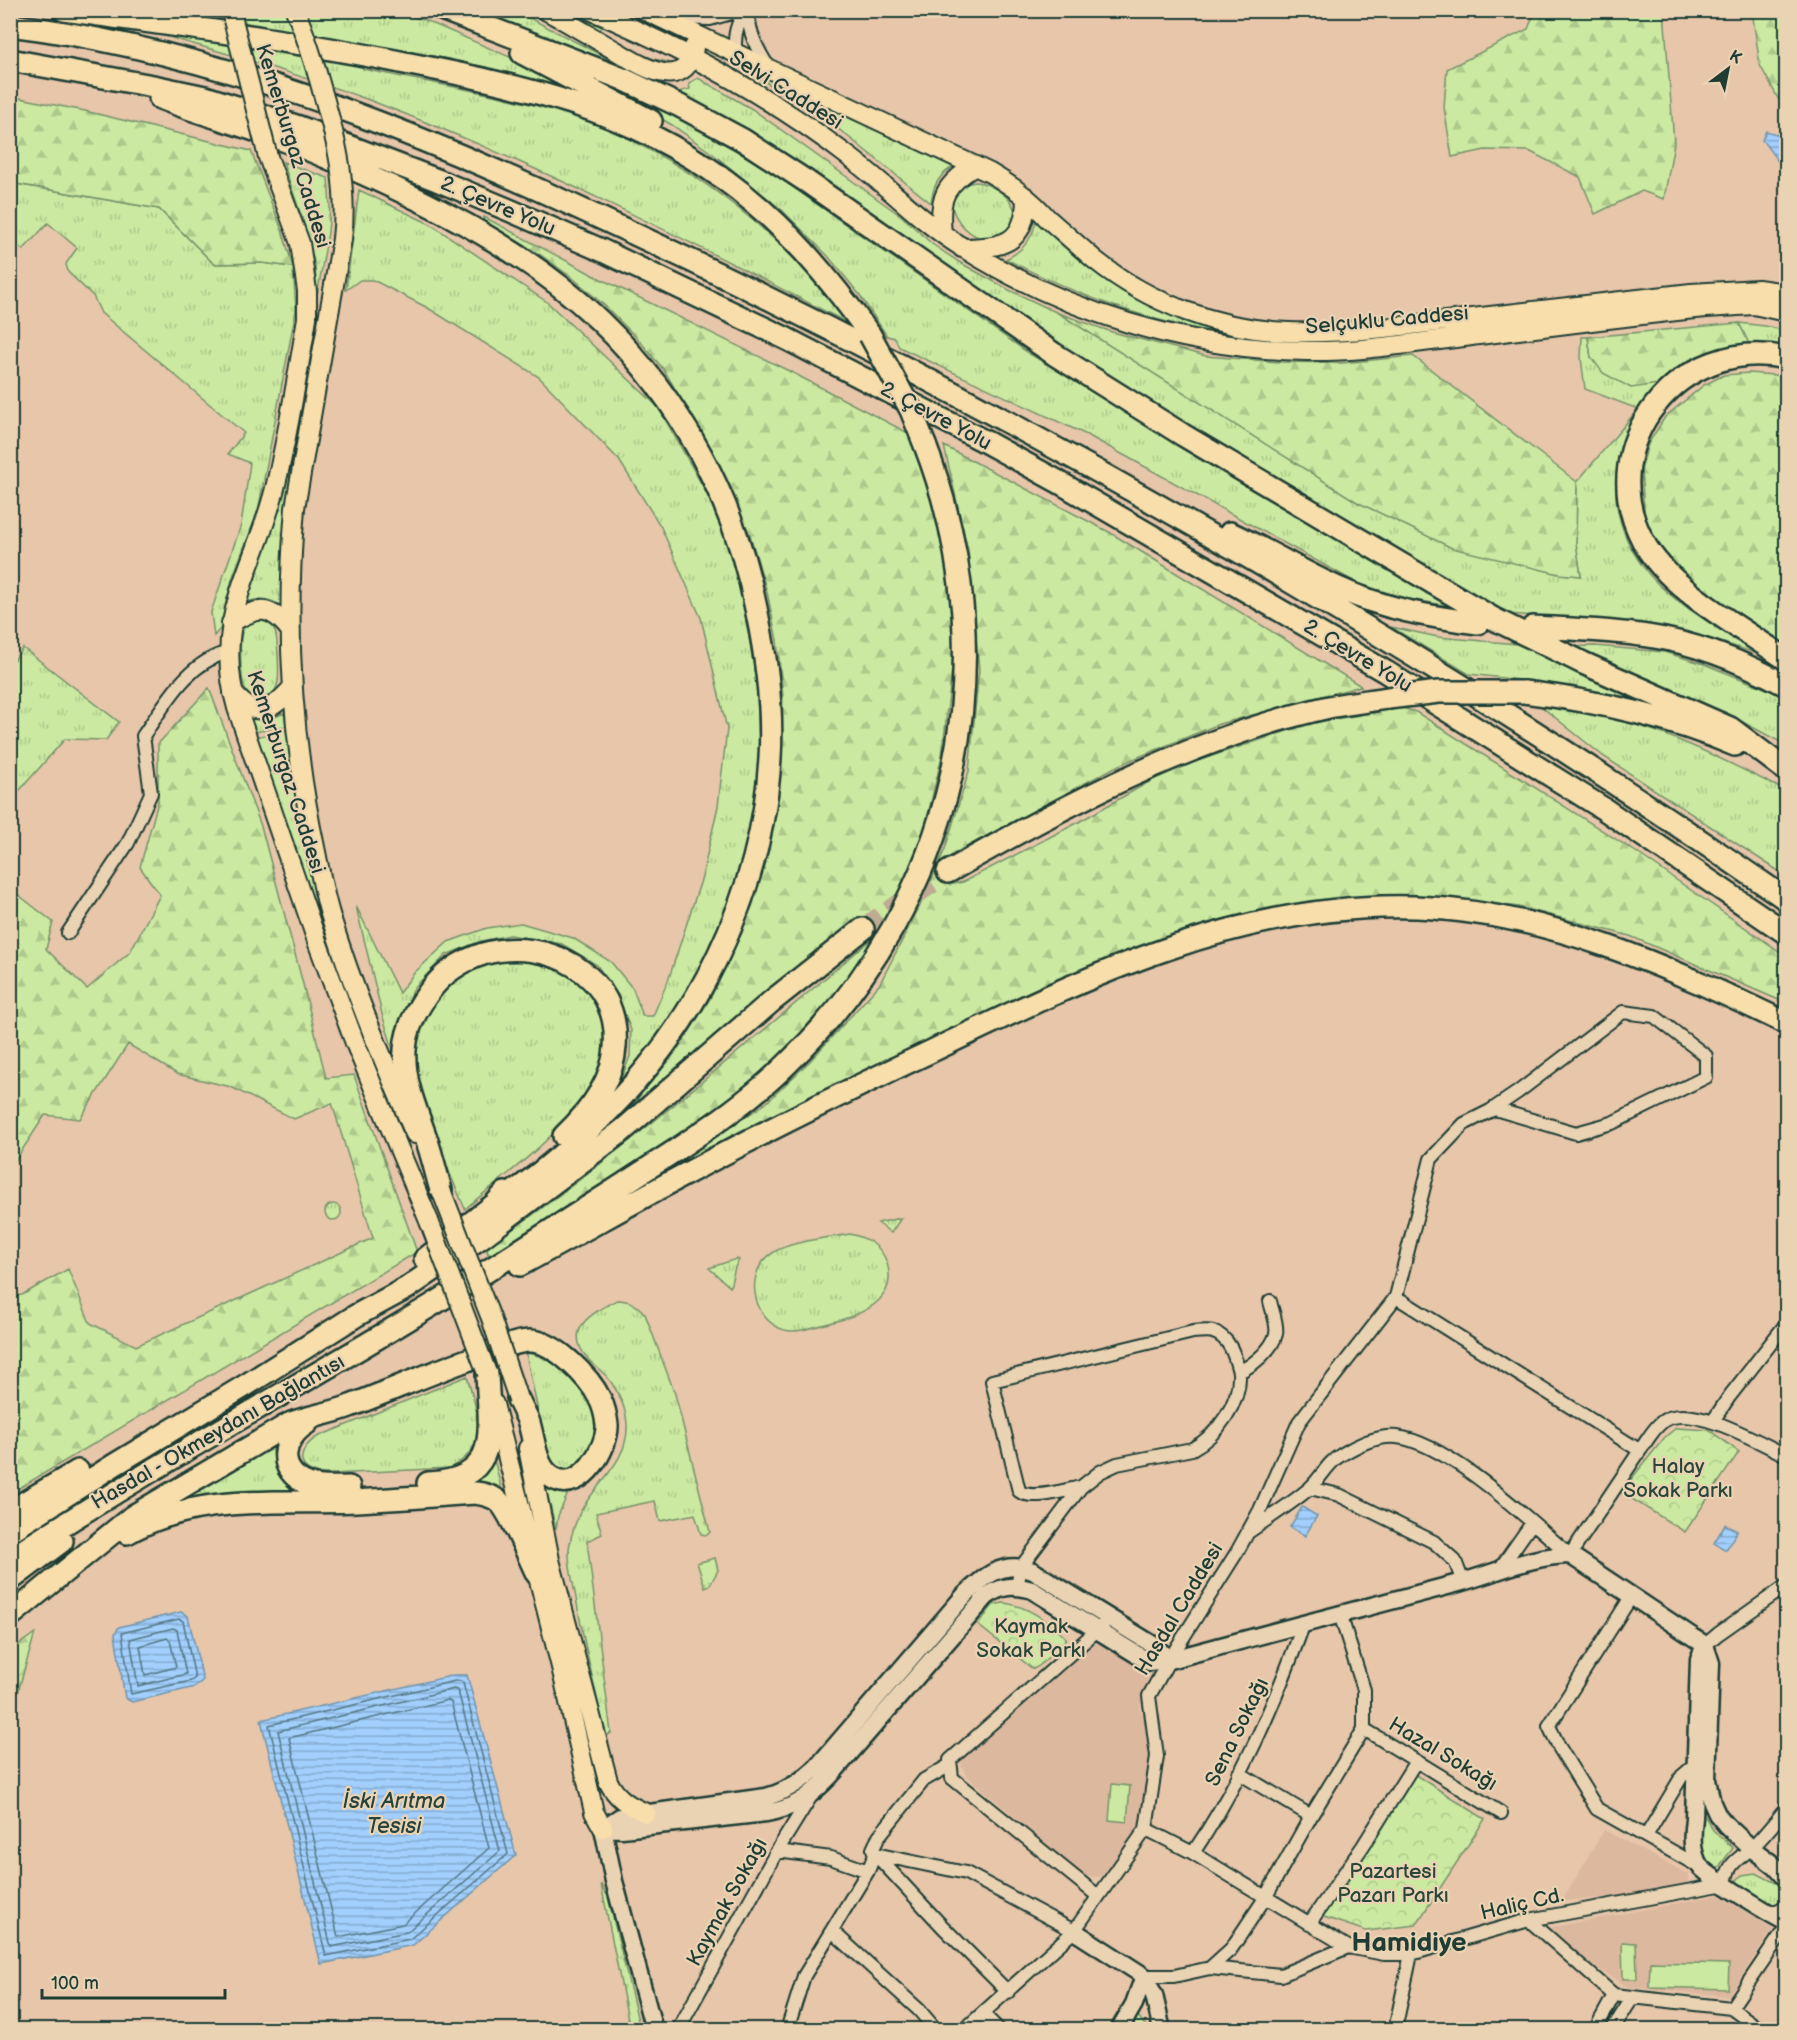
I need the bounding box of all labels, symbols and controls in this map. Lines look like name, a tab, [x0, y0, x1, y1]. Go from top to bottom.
north arrow	[1698, 39, 1758, 99]
street label: Kemerburgaz Caddesi	[250, 41, 336, 251]
street label: Selvi Caddesi	[725, 45, 847, 135]
text: K	[1726, 47, 1745, 69]
street label: 2. Çevre Yolu	[437, 171, 559, 241]
street label: Selçuklu Caddesi	[1304, 300, 1470, 340]
street label: 2. Çevre Yolu	[876, 376, 996, 456]
street label: 2. Çevre Yolu	[1299, 614, 1417, 698]
street label: Kemerburgaz Caddesi	[241, 667, 331, 877]
street label: Hasdal - Okmeydanı Bağlantısı	[87, 1349, 349, 1515]
park label: Halay Sokak Parkı	[1623, 1454, 1733, 1503]
street label: Hasdal Caddesi	[1130, 1538, 1228, 1680]
park label: Kaymak Sokak Parkı	[976, 1614, 1086, 1663]
street label: Sena Sokağı	[1200, 1674, 1274, 1790]
street label: Hazal Sokağı	[1384, 1712, 1502, 1796]
water label: İski Arıtma Tesisi	[343, 1788, 445, 1840]
street label: Kaymak Sokağı	[681, 1833, 773, 1971]
park label: Pazartesi Pazarı Parkı	[1337, 1859, 1449, 1908]
street label: Haliç Cd.	[1478, 1882, 1566, 1926]
district label: Hamidiye	[1351, 1927, 1467, 1959]
scale bar	[42, 1962, 225, 2000]
text: 100 m	[51, 1973, 99, 1994]

